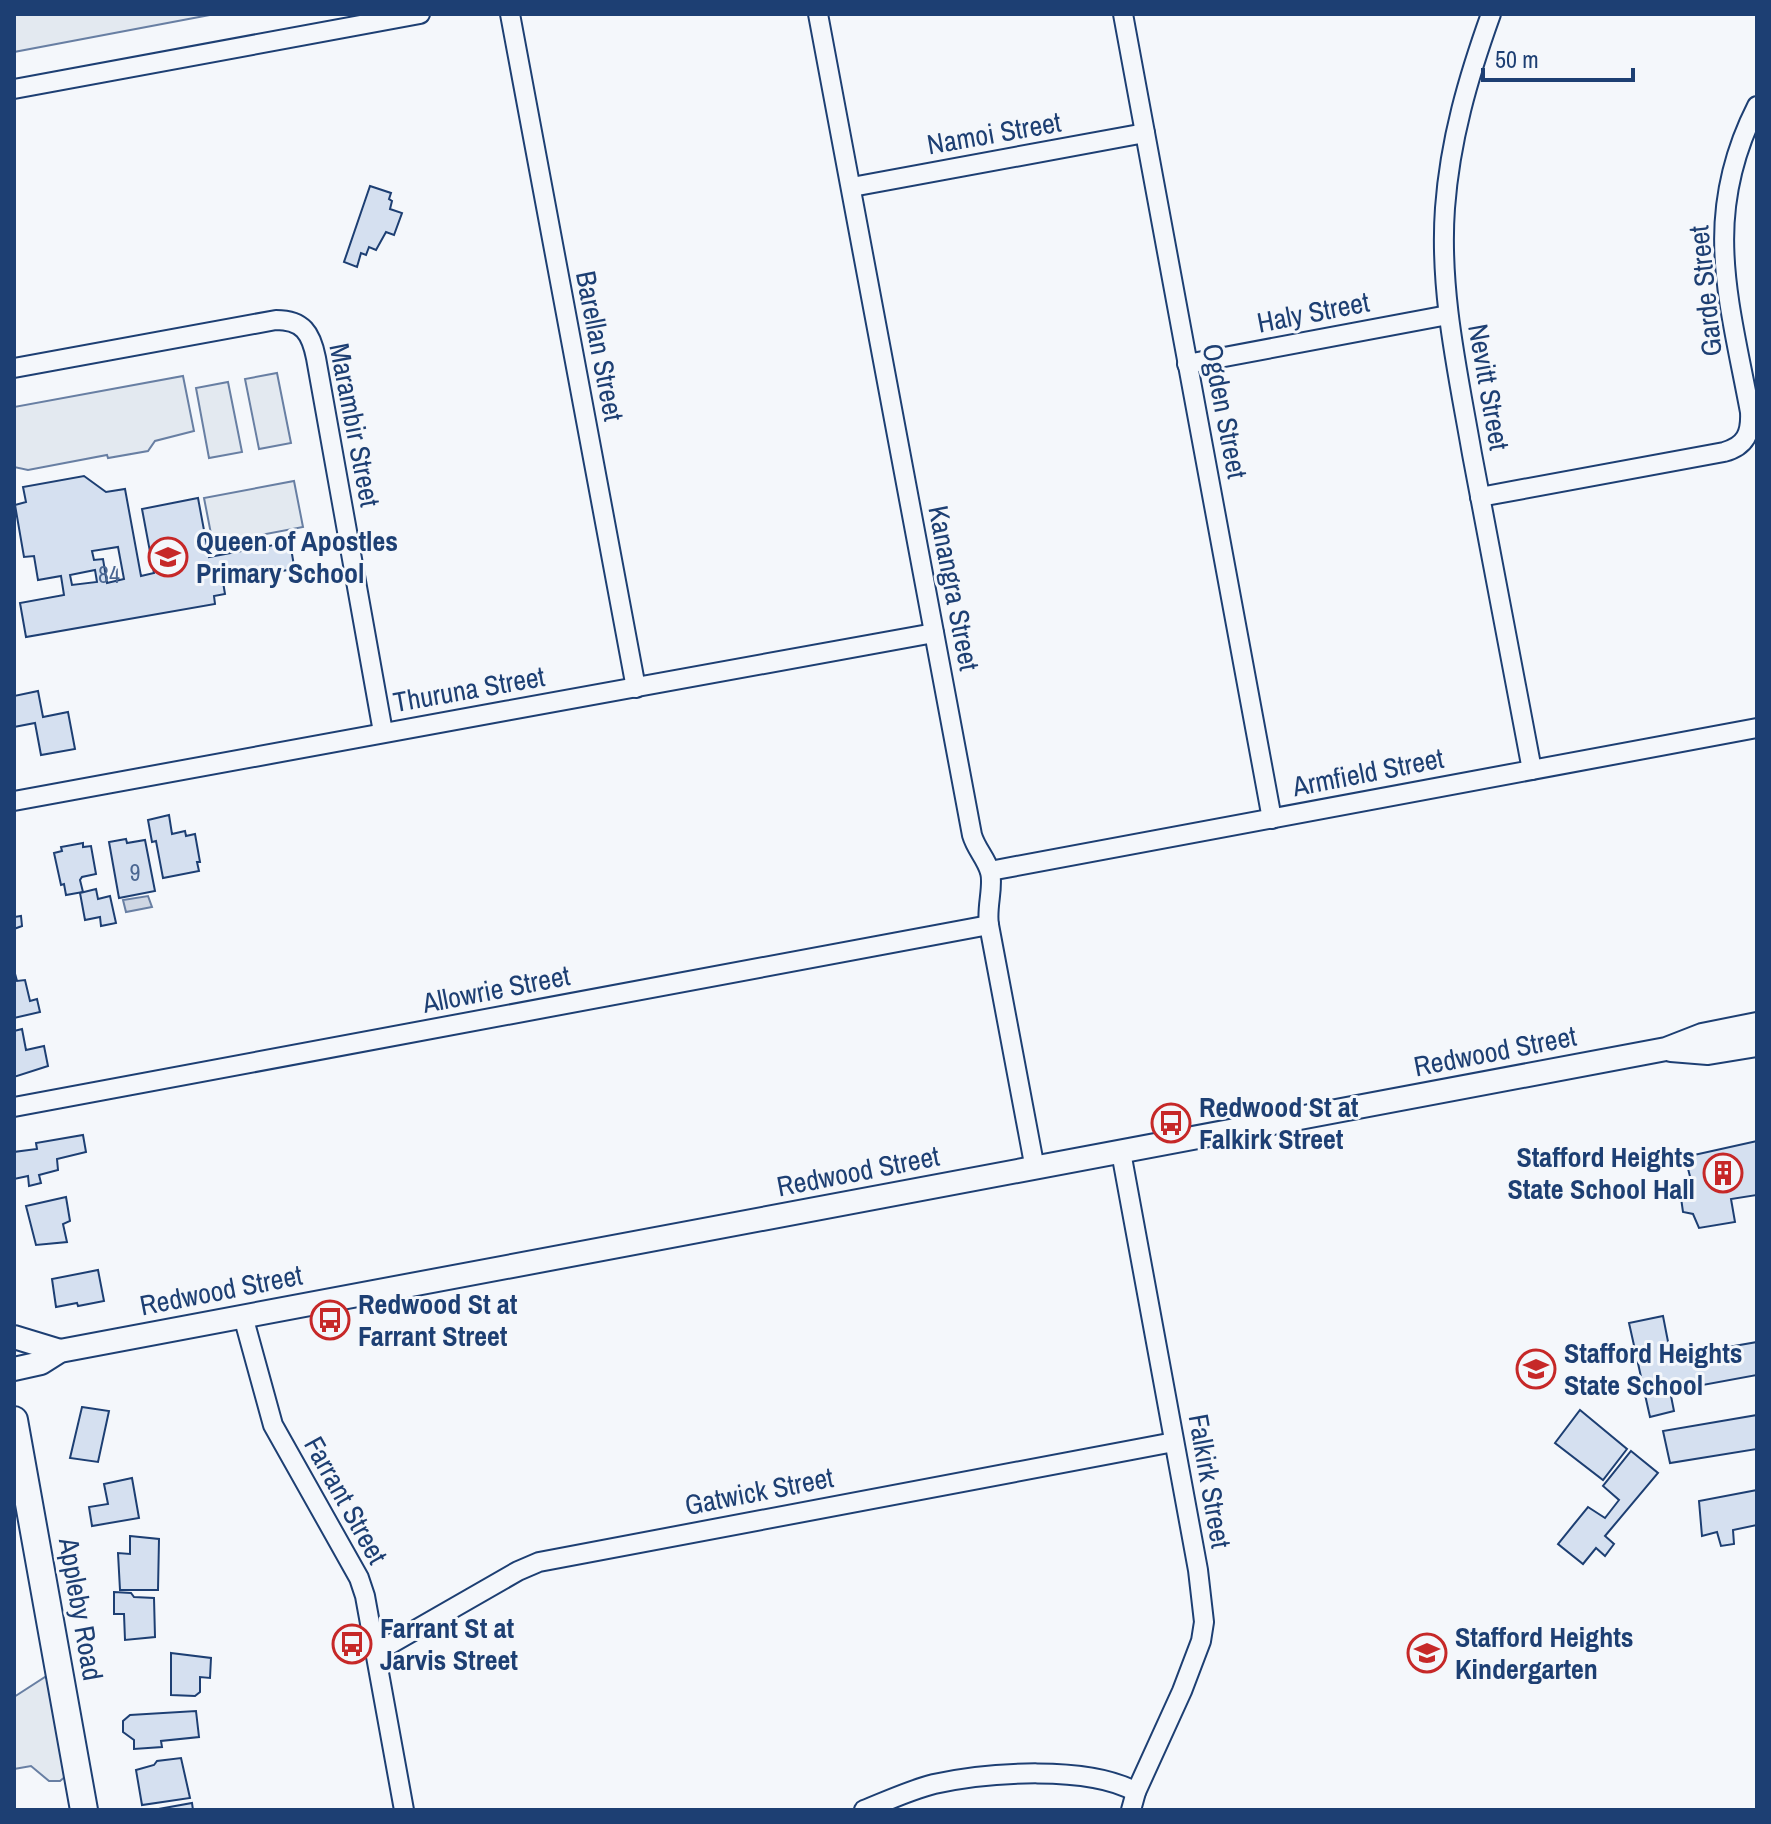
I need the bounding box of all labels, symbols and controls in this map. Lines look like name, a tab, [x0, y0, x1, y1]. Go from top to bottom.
scale bar	[1483, 32, 1633, 82]
text: 50 m	[1495, 43, 1539, 75]
street label: Namoi Street	[924, 103, 1064, 163]
street label: Garde Street	[1679, 224, 1731, 358]
street label: Barellan Street	[567, 268, 633, 424]
street label: Haly Street	[1254, 283, 1372, 341]
street label: Nevitt Street	[1459, 321, 1519, 453]
street label: Marambir Street	[321, 340, 389, 510]
street label: Ogden Street	[1193, 340, 1257, 482]
street label: Kanangra Street	[919, 502, 989, 674]
place label: Queen of Apostles Primary School	[196, 522, 398, 592]
school or university icon: Queen of Apostles Primary School	[147, 536, 189, 578]
house number: 84	[98, 558, 120, 590]
street label: Thuruna Street	[390, 657, 548, 721]
street label: Armfield Street	[1288, 739, 1447, 805]
house number: 9	[130, 856, 140, 888]
street label: Allowrie Street	[418, 956, 573, 1022]
street label: Redwood Street	[1411, 1017, 1579, 1085]
place label: Redwood St at Falkirk Street	[1199, 1088, 1359, 1158]
bus stop icon: Redwood St at Falkirk Street	[1150, 1102, 1192, 1144]
street label: Redwood Street	[774, 1137, 942, 1205]
place label: Stafford Heights State School Hall	[1507, 1138, 1695, 1208]
building icon: Stafford Heights State School Hall	[1702, 1152, 1744, 1194]
street label: Redwood Street	[137, 1256, 305, 1324]
place label: Redwood St at Farrant Street	[358, 1285, 518, 1355]
bus stop icon: Redwood St at Farrant Street	[309, 1299, 351, 1341]
place label: Stafford Heights State School	[1564, 1334, 1743, 1404]
school or university icon: Stafford Heights State School	[1515, 1348, 1557, 1390]
street label: Falkirk Street	[1180, 1411, 1240, 1551]
street label: Farrant Street	[295, 1429, 397, 1571]
street label: Gatwick Street	[681, 1458, 837, 1524]
street label: Appleby Road	[50, 1534, 112, 1683]
place label: Farrant St at Jarvis Street	[380, 1609, 518, 1679]
place label: Stafford Heights Kindergarten	[1455, 1618, 1634, 1688]
bus stop icon: Farrant St at Jarvis Street	[331, 1623, 373, 1665]
school or university icon: Stafford Heights Kindergarten	[1406, 1632, 1448, 1674]

